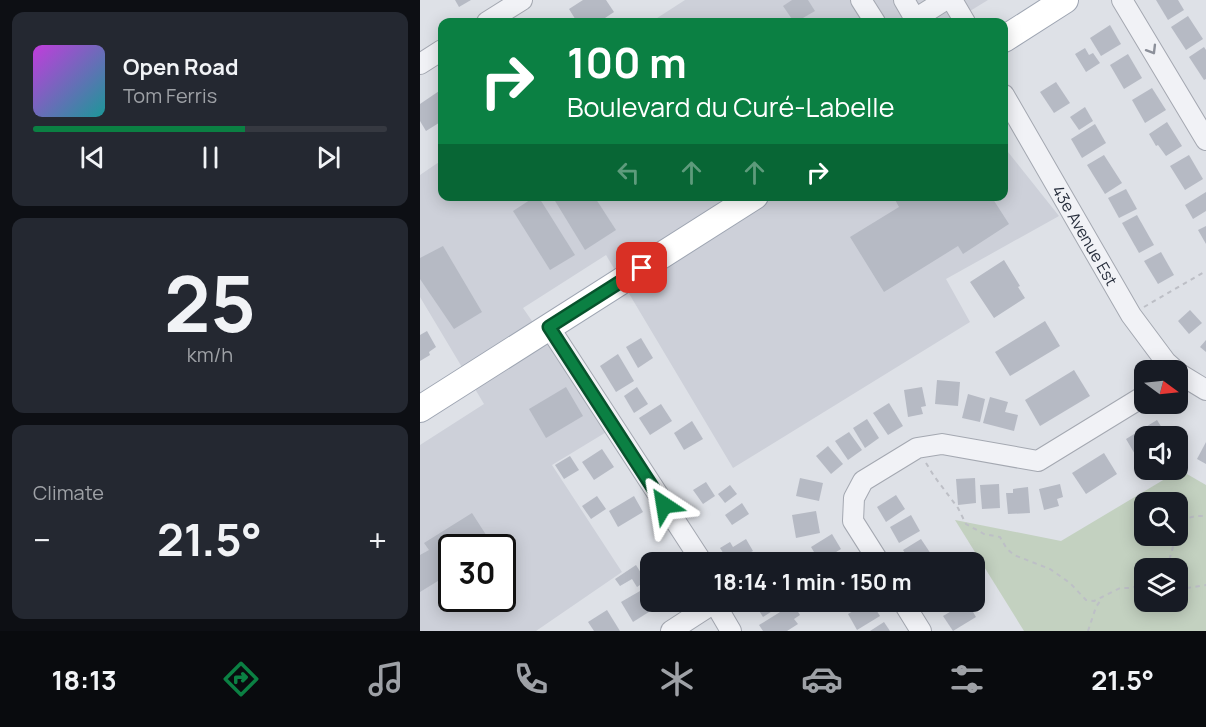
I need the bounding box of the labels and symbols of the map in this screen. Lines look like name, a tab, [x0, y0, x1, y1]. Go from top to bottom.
one-way arrow	[1145, 44, 1156, 54]
street label: 43e Avenue Est	[1047, 181, 1123, 290]
pin	[616, 242, 667, 293]
north arrow	[1134, 360, 1188, 414]
position arrow	[632, 473, 696, 537]
speed limit sign: 30	[438, 534, 516, 612]

